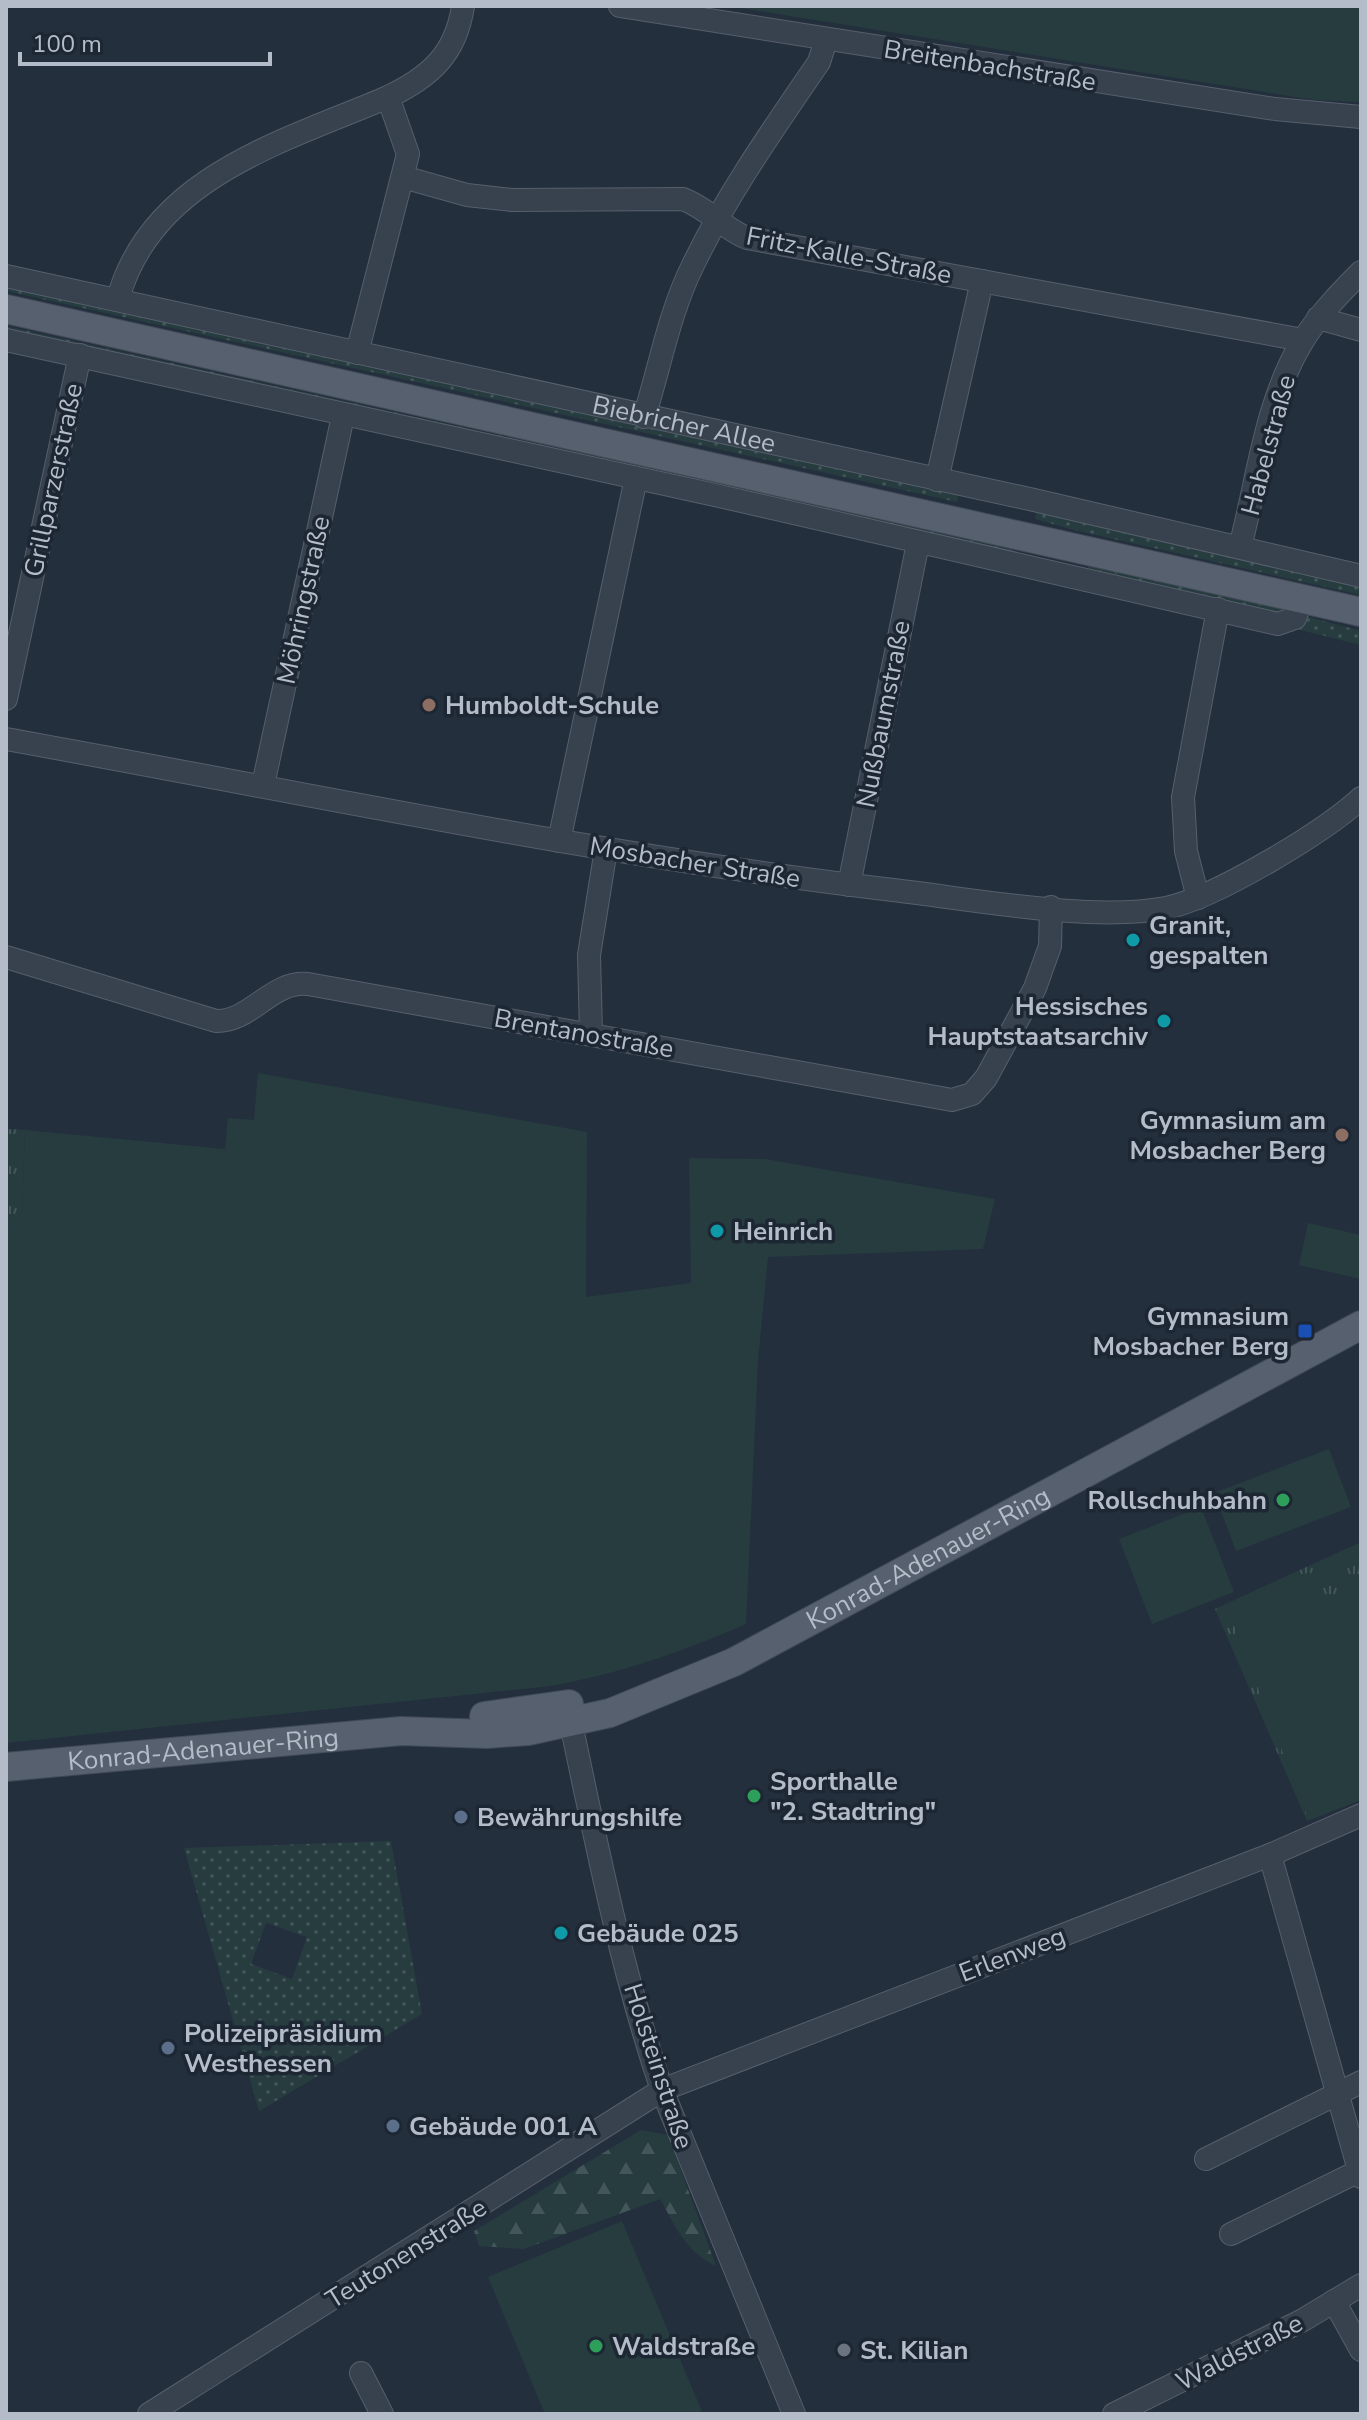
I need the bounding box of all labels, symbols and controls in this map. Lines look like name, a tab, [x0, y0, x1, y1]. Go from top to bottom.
scale bar	[20, 16, 270, 66]
text: 100 m	[32, 28, 102, 60]
street label: Breitenbachstraße	[881, 31, 1098, 100]
street label: Fritz-Kalle-Straße	[743, 218, 954, 293]
street label: Habelstraße	[1233, 371, 1304, 519]
street label: Grillparzerstraße	[16, 380, 91, 580]
street label: Biebricher Allee	[589, 387, 779, 461]
street label: Möhringstraße	[269, 513, 338, 687]
street label: Nußbaumstraße	[848, 618, 919, 811]
place label: Humboldt-Schule	[445, 688, 659, 723]
marker: Humboldt-Schule	[420, 696, 438, 714]
street label: Mosbacher Straße	[587, 829, 803, 896]
place label: Granit, gespalten	[1149, 908, 1268, 973]
marker: Granit, gespalten	[1124, 931, 1142, 949]
place label: Hessisches Hauptstaatsarchiv	[927, 989, 1148, 1054]
street label: Brentanostraße	[491, 1000, 676, 1067]
marker: Hessisches Hauptstaatsarchiv	[1155, 1012, 1173, 1030]
place label: Gymnasium am Mosbacher Berg	[1129, 1103, 1326, 1168]
marker: Gymnasium am Mosbacher Berg	[1333, 1126, 1351, 1144]
place label: Heinrich	[733, 1214, 833, 1249]
marker: Heinrich	[708, 1222, 726, 1240]
place label: Gymnasium Mosbacher Berg	[1092, 1299, 1289, 1364]
marker: Gymnasium Mosbacher Berg	[1296, 1322, 1314, 1340]
street label: Konrad-Adenauer-Ring	[800, 1478, 1056, 1638]
place label: Rollschuhbahn	[1087, 1483, 1267, 1518]
marker: Rollschuhbahn	[1274, 1491, 1292, 1509]
street label: Konrad-Adenauer-Ring	[66, 1720, 340, 1779]
place label: Sporthalle "2. Stadtring"	[770, 1764, 936, 1829]
marker: Sporthalle "2. Stadtring"	[745, 1787, 763, 1805]
place label: Bewährungshilfe	[477, 1800, 682, 1835]
marker: Bewährungshilfe	[452, 1808, 470, 1826]
place label: Gebäude 025	[577, 1916, 739, 1951]
street label: Erlenweg	[954, 1918, 1070, 1991]
marker: Gebäude 025	[552, 1924, 570, 1942]
street label: Holsteinstraße	[615, 1979, 702, 2153]
place label: Polizeipräsidium Westhessen	[184, 2016, 382, 2081]
marker: Polizeipräsidium Westhessen	[159, 2039, 177, 2057]
place label: Gebäude 001 A	[409, 2109, 598, 2144]
marker: Gebäude 001 A	[384, 2117, 402, 2135]
street label: Teutonenstraße	[319, 2190, 493, 2317]
street label: Waldstraße	[1170, 2306, 1309, 2399]
place label: Waldstraße	[612, 2329, 755, 2364]
place label: St. Kilian	[860, 2333, 968, 2368]
marker: Waldstraße	[587, 2337, 605, 2355]
marker: St. Kilian	[835, 2341, 853, 2359]

